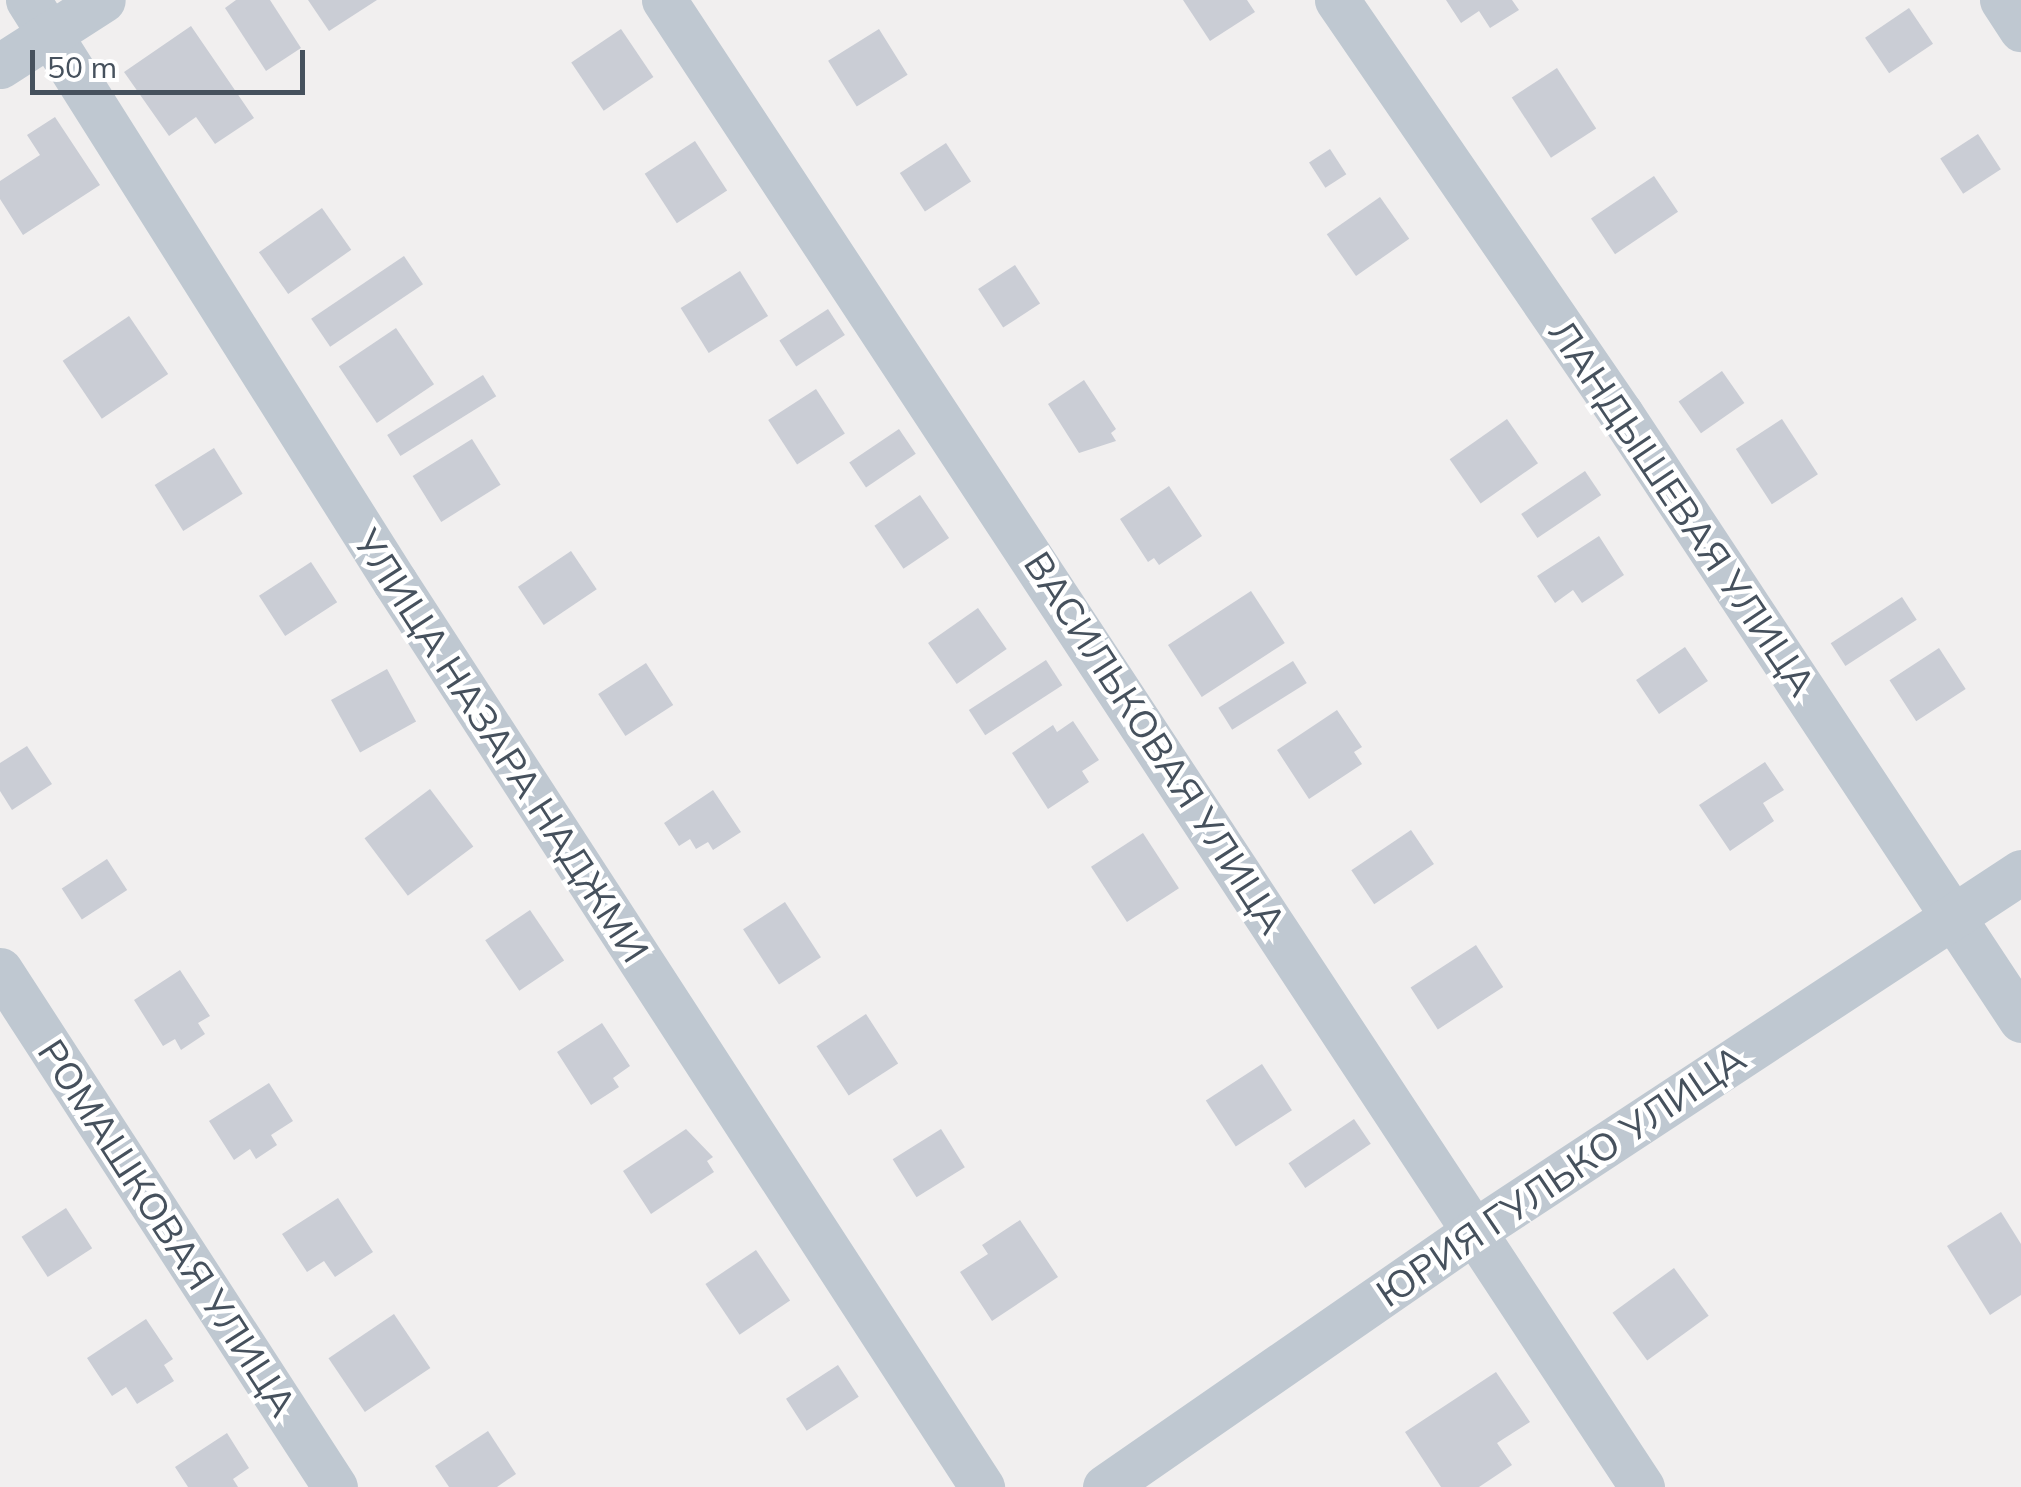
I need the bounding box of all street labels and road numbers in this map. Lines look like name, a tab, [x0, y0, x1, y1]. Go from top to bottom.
street label: ЛАНДЫШЕВАЯ УЛИЦА	[1539, 311, 1825, 705]
street label: УЛИЦА НАЗАРА НАДЖМИ	[344, 521, 658, 971]
street label: ВАСИЛЬКОВАЯ УЛИЦА	[1014, 544, 1296, 942]
street label: РОМАШКОВАЯ УЛИЦА	[28, 1031, 306, 1425]
street label: ЮРИЯ ГУЛЬКО УЛИЦА	[1368, 1036, 1754, 1316]

